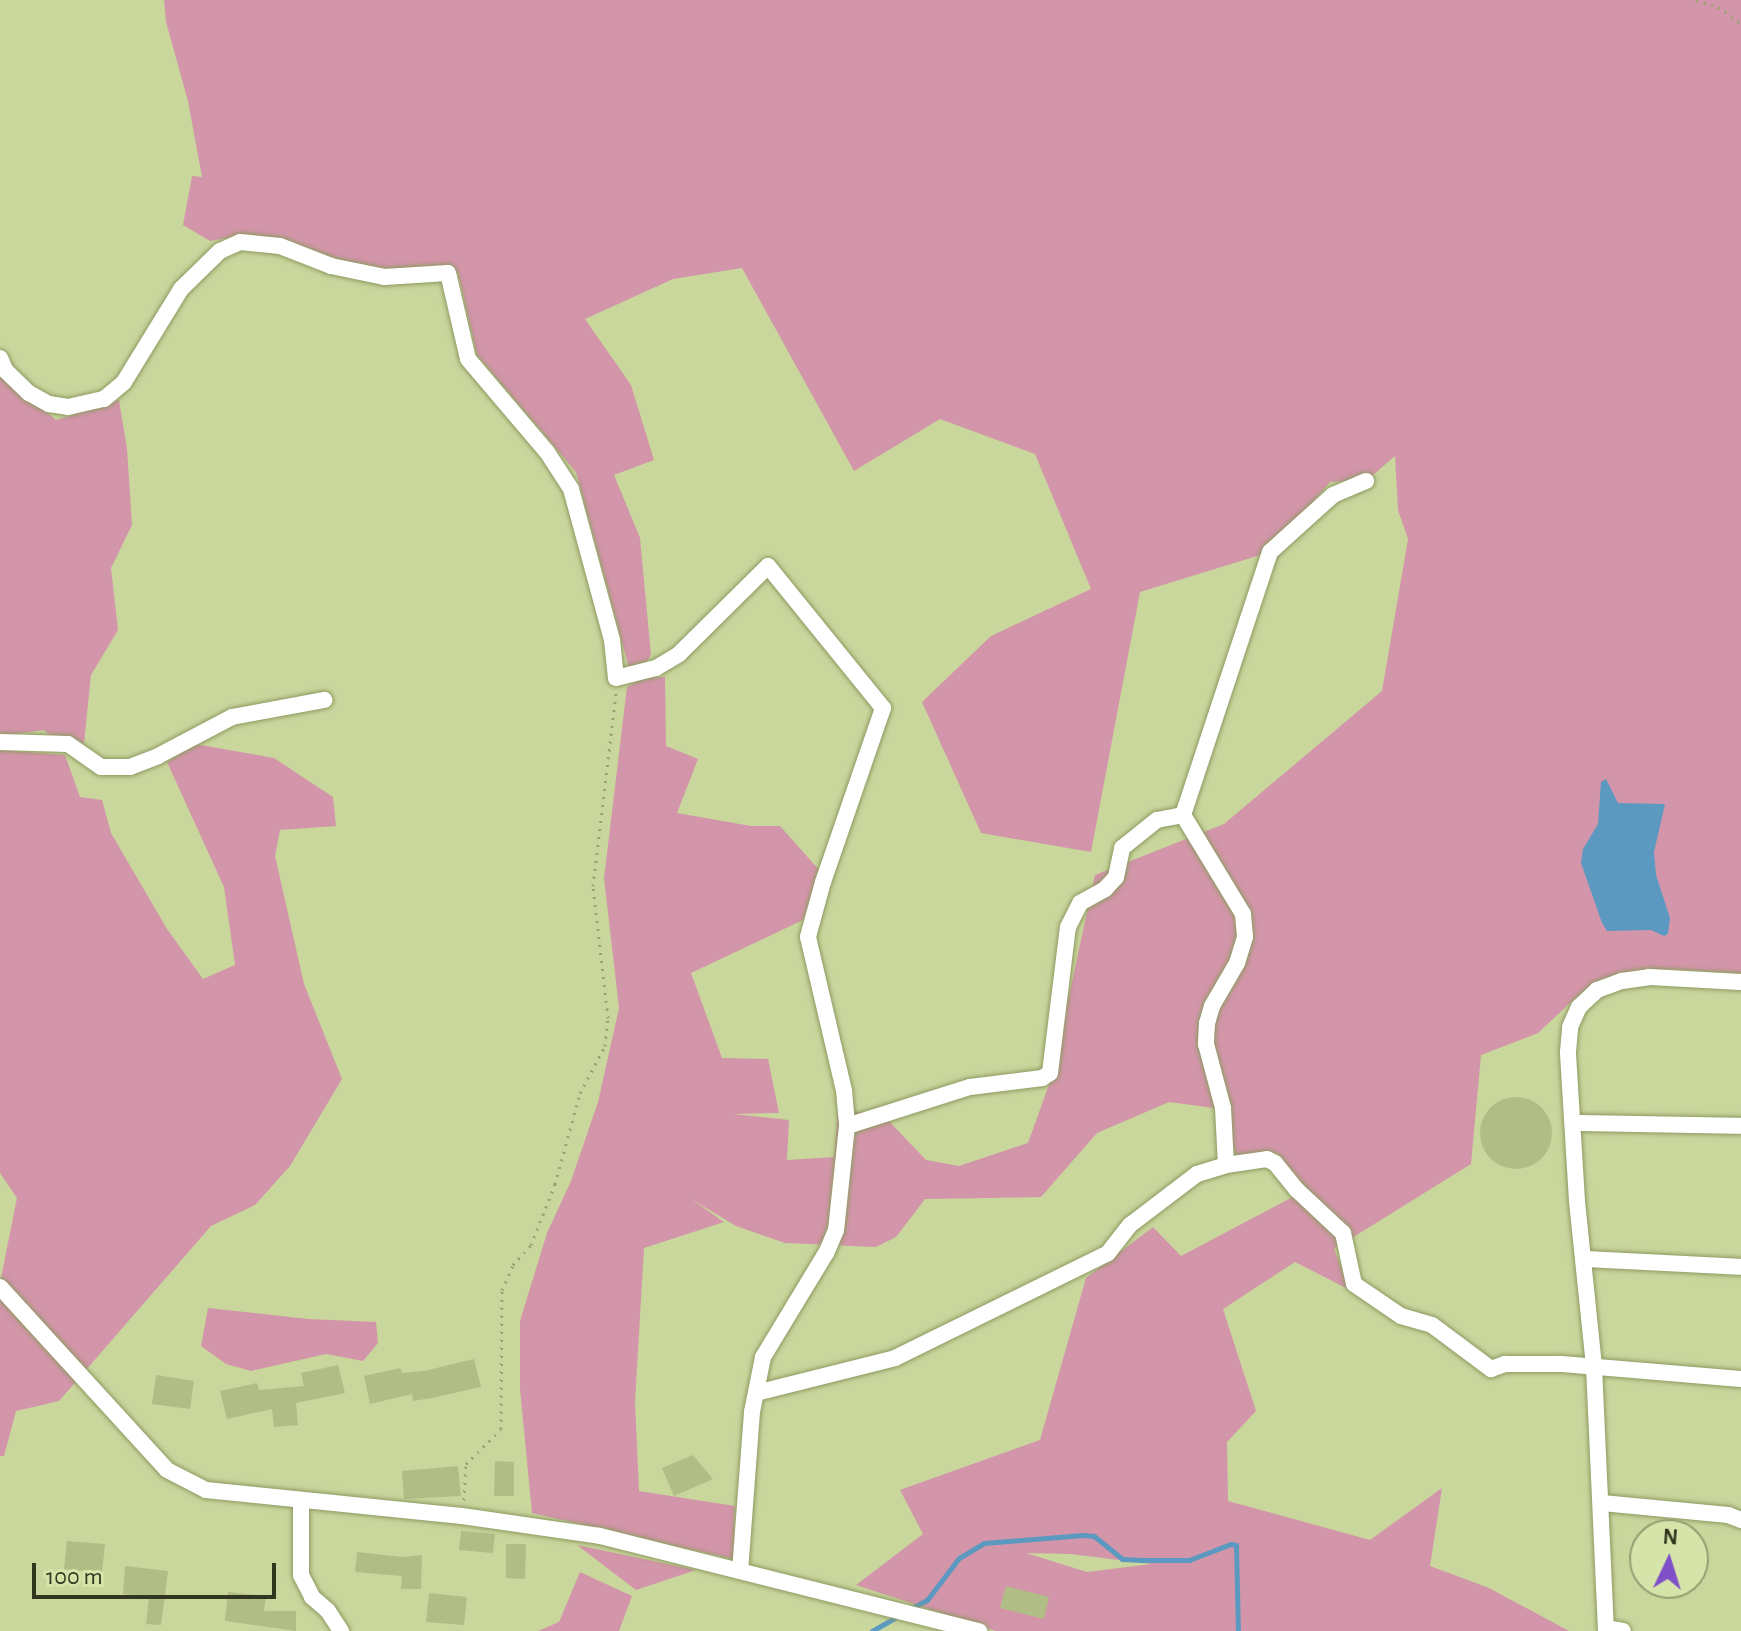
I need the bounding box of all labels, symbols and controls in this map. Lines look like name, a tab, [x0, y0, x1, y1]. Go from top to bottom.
north arrow	[1629, 1519, 1709, 1599]
text: N	[1662, 1526, 1679, 1549]
scale bar	[36, 1547, 280, 1597]
text: 100 m	[46, 1565, 103, 1589]

